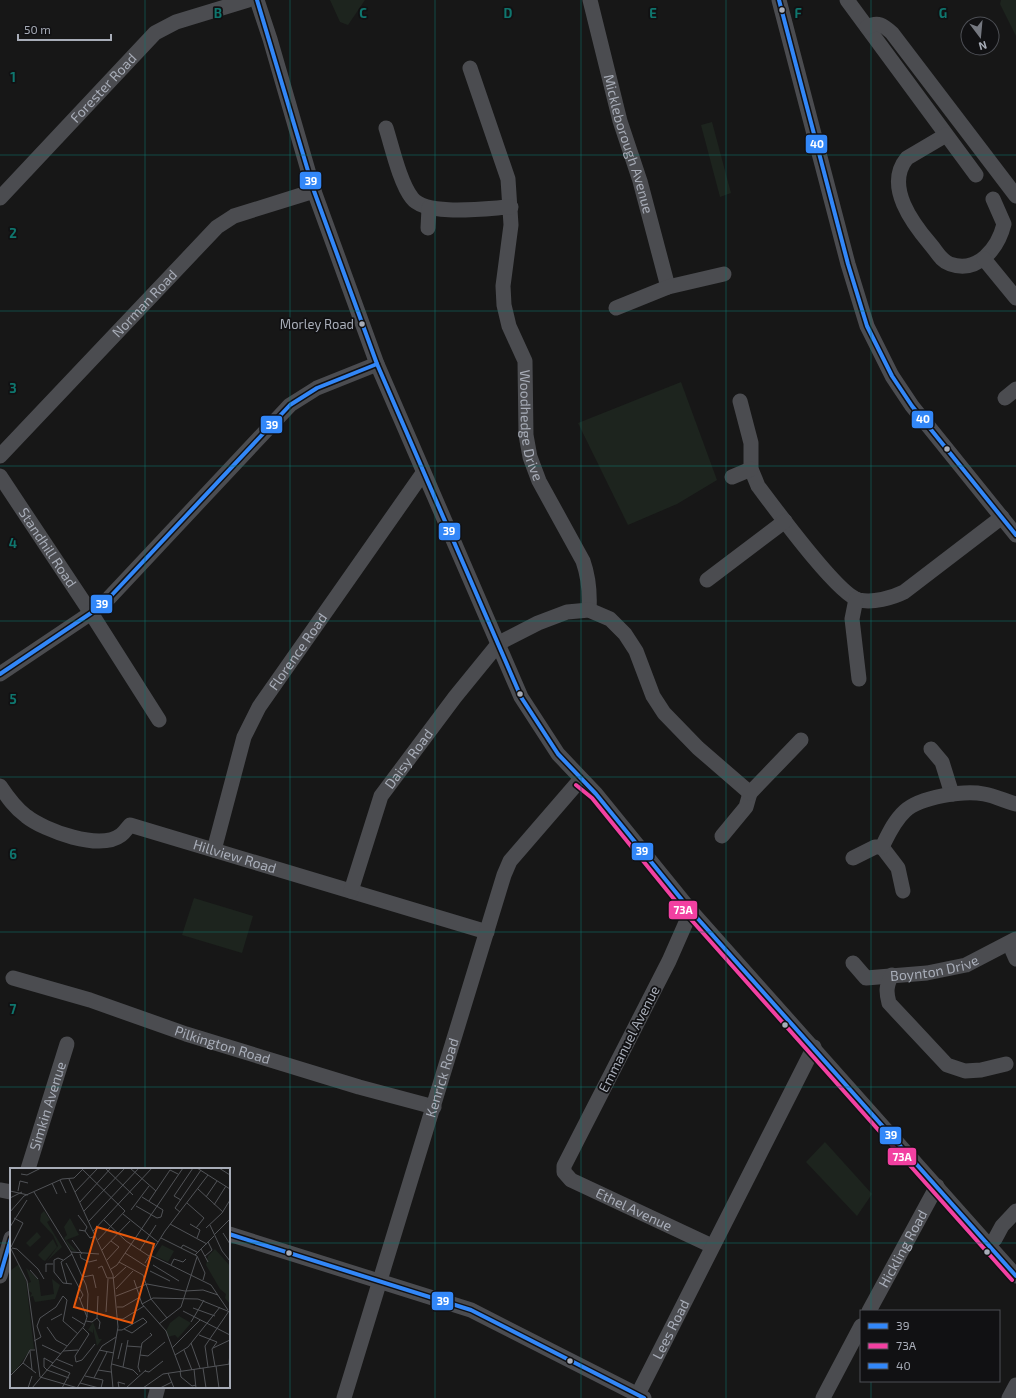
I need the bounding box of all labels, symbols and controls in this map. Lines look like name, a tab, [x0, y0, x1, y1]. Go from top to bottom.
text: B	[214, 5, 222, 21]
text: C	[359, 5, 367, 21]
text: D	[504, 5, 513, 21]
text: E	[649, 5, 657, 21]
unlabelled marker	[777, 5, 787, 15]
text: F	[794, 5, 802, 21]
text: G	[939, 5, 947, 21]
scale bar	[18, 16, 111, 42]
north arrow	[960, 16, 1000, 56]
text: 50 m	[24, 22, 51, 36]
text: N	[977, 39, 989, 53]
street label: Forester Road	[66, 49, 140, 126]
text: 1	[10, 69, 16, 85]
street label: Mickleborough Avenue	[601, 72, 657, 215]
line badge: 40	[805, 134, 828, 154]
text: 40	[810, 137, 824, 150]
line badge: 39	[299, 171, 322, 190]
text: 39	[305, 174, 317, 187]
text: 2	[9, 225, 17, 241]
street label: Norman Road	[108, 266, 180, 341]
place label: Morley Road	[280, 316, 354, 332]
marker: Morley Road	[357, 319, 367, 329]
street label: Woodhedge Drive	[517, 370, 547, 483]
text: 3	[9, 380, 17, 396]
line badge: 40	[911, 410, 934, 429]
text: 40	[916, 412, 930, 425]
line badge: 39	[260, 415, 283, 434]
text: 39	[266, 418, 278, 431]
unlabelled marker	[942, 444, 952, 454]
street label: Standhill Road	[15, 504, 81, 590]
line badge: 39	[438, 522, 461, 541]
text: 39	[443, 524, 455, 537]
text: 4	[9, 535, 17, 551]
line badge: 39	[90, 594, 113, 614]
text: 39	[96, 597, 108, 610]
street label: Florence Road	[264, 609, 330, 693]
unlabelled marker	[515, 689, 525, 699]
text: 5	[9, 691, 17, 707]
street label: Daisy Road	[381, 725, 436, 792]
street label: Hillview Road	[191, 835, 279, 876]
line badge: 39	[631, 842, 654, 861]
text: 39	[636, 844, 648, 857]
text: 6	[9, 846, 17, 862]
line badge: 73A	[668, 900, 698, 920]
text: 73A	[673, 903, 693, 916]
street label: Boynton Drive	[889, 951, 981, 984]
street label: Emmanuel Avenue	[594, 983, 663, 1095]
text: 7	[10, 1001, 17, 1017]
unlabelled marker	[780, 1020, 790, 1030]
street label: Pilkington Road	[172, 1022, 273, 1067]
street label: Kenrick Road	[421, 1036, 462, 1119]
street label: Simkin Avenue	[25, 1059, 69, 1152]
line badge: 39	[879, 1126, 902, 1145]
text: 39	[885, 1128, 897, 1141]
line badge: 73A	[887, 1147, 917, 1166]
text: 73A	[892, 1150, 912, 1163]
inset map	[10, 1168, 230, 1388]
street label: Ethel Avenue	[593, 1184, 675, 1234]
street label: Hickling Road	[875, 1207, 930, 1290]
unlabelled marker	[982, 1247, 992, 1257]
unlabelled marker	[284, 1248, 294, 1258]
line badge: 39	[431, 1291, 454, 1311]
text: 39	[437, 1294, 449, 1307]
street label: Lees Road	[648, 1296, 693, 1362]
legend	[860, 1310, 1000, 1382]
text: 39	[896, 1318, 910, 1332]
text: 73A	[896, 1338, 917, 1352]
unlabelled marker	[565, 1356, 575, 1366]
text: 40	[896, 1358, 911, 1372]

